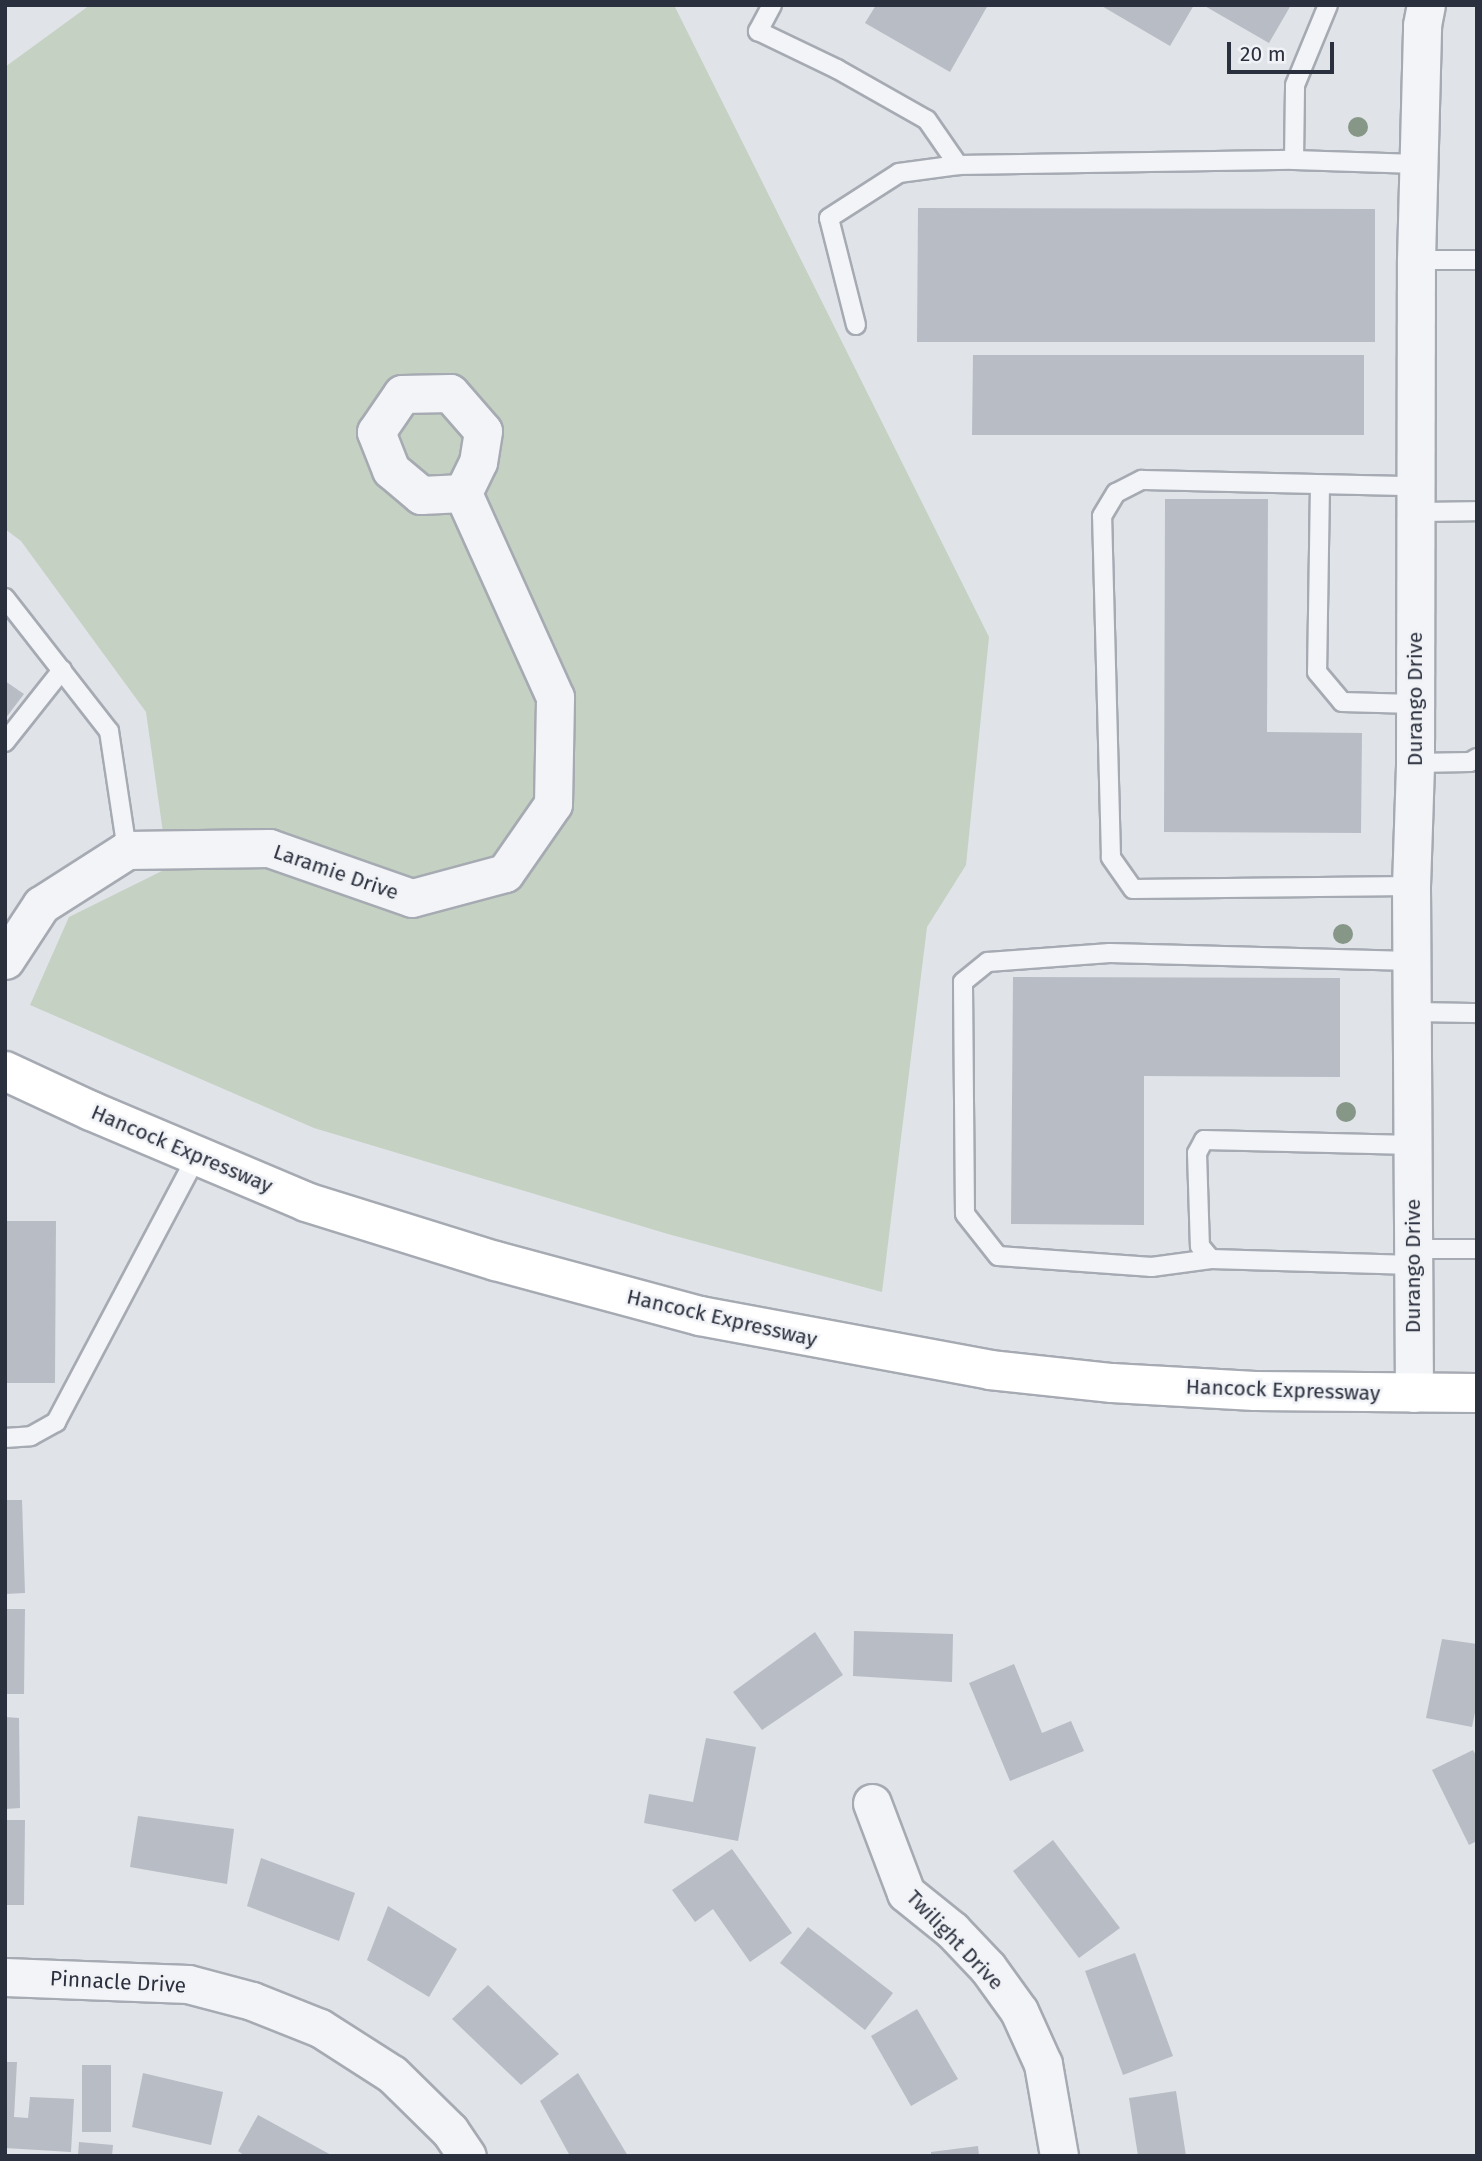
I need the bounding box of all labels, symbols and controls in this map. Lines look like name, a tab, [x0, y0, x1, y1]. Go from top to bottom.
scale bar	[1230, 28, 1337, 72]
text: 20 m	[1240, 41, 1286, 67]
street label: Durango Drive	[1402, 632, 1428, 766]
street label: Laramie Drive	[270, 839, 402, 905]
street label: Hancock Expressway	[88, 1099, 276, 1199]
street label: Durango Drive	[1400, 1199, 1426, 1333]
street label: Hancock Expressway	[624, 1284, 820, 1352]
street label: Hancock Expressway	[1185, 1374, 1381, 1406]
street label: Twilight Drive	[901, 1885, 1009, 1995]
street label: Pinnacle Drive	[49, 1966, 187, 1998]

